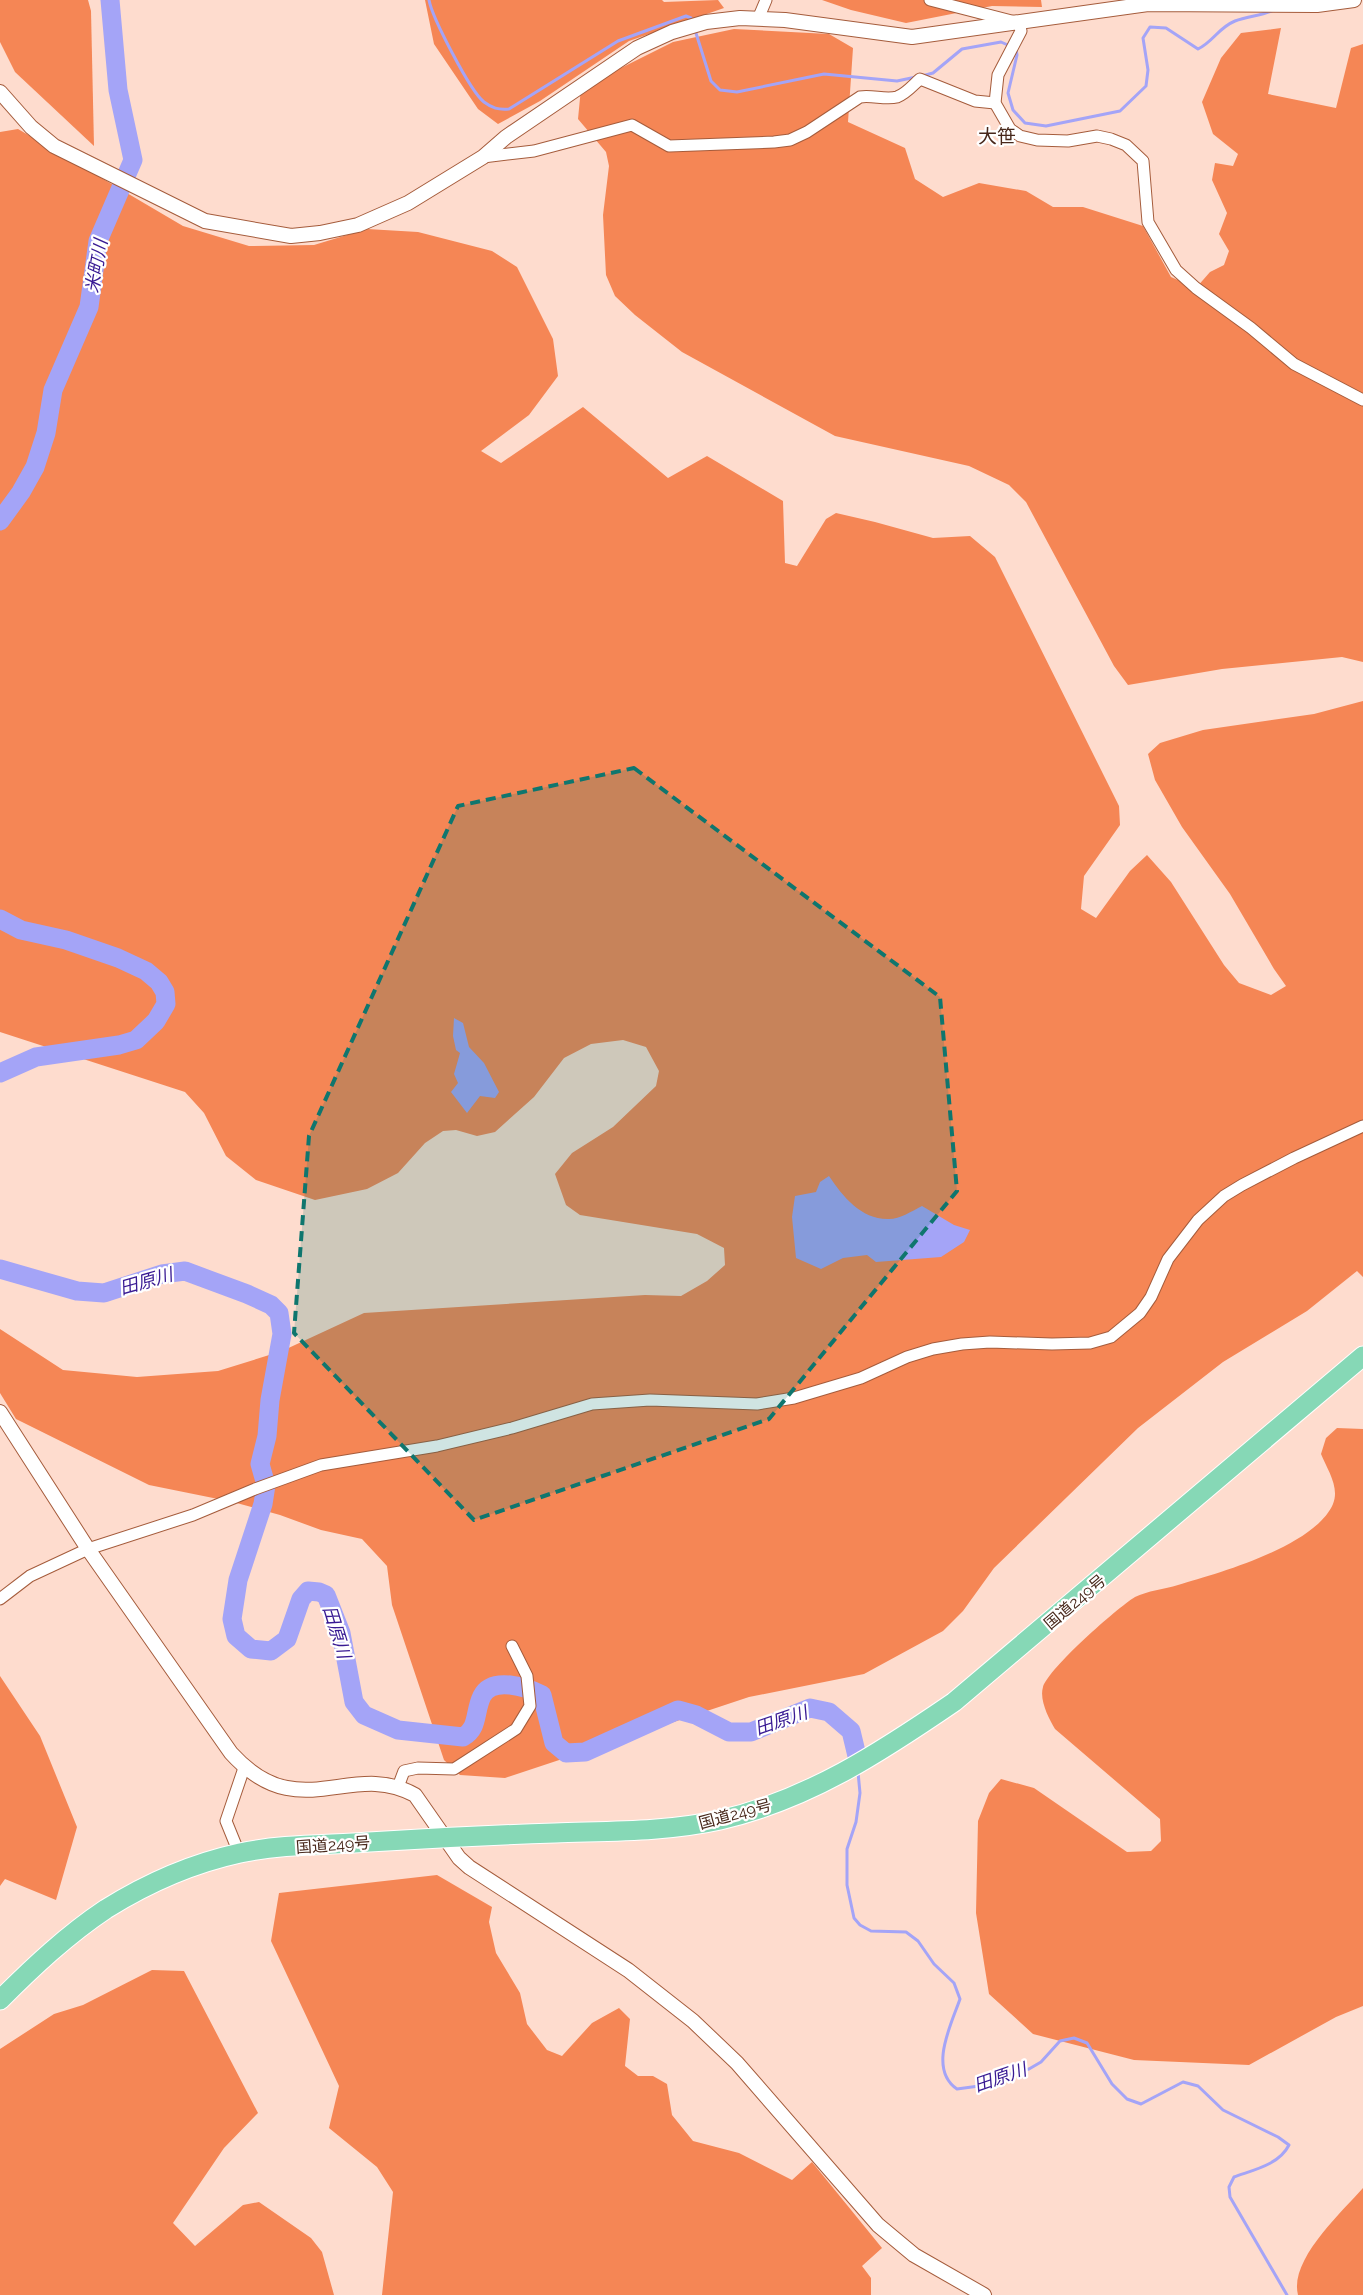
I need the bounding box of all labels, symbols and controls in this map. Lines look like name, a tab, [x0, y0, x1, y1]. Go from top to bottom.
district label: 大笹	[978, 125, 1016, 147]
water label: 米町川	[81, 236, 111, 294]
water label: 田原川	[117, 1263, 177, 1299]
street label: 国道249号	[1040, 1571, 1110, 1633]
water label: 田原川	[319, 1603, 356, 1663]
water label: 田原川	[752, 1701, 812, 1739]
street label: 国道249号	[697, 1795, 773, 1833]
street label: 国道249号	[295, 1833, 371, 1857]
water label: 田原川	[971, 2058, 1031, 2096]

